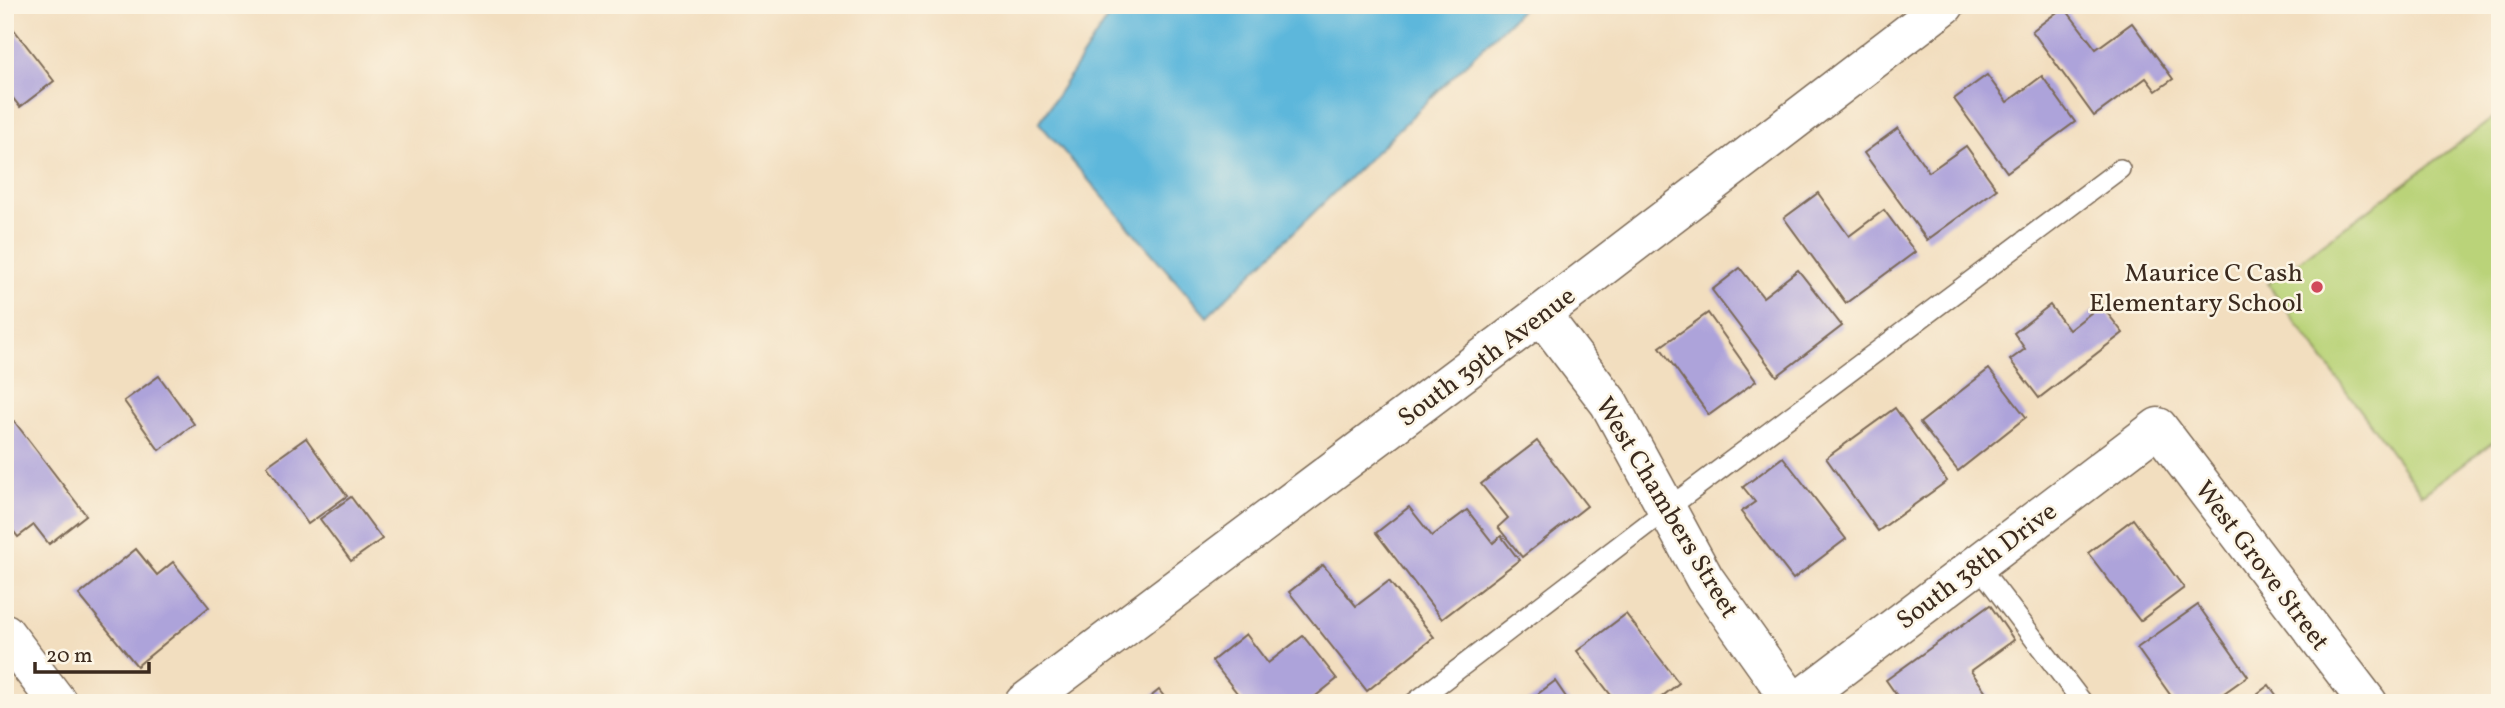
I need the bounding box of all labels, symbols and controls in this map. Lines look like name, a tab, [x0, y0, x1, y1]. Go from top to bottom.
place label: Maurice C Cash Elementary School	[2089, 256, 2303, 322]
street label: South 39th Avenue	[1391, 279, 1583, 436]
marker: Maurice C Cash Elementary School	[2309, 279, 2325, 295]
street label: West Chambers Street	[1586, 391, 1747, 625]
street label: West Grove Street	[2186, 474, 2337, 659]
street label: South 38th Drive	[1889, 494, 2065, 639]
scale bar	[35, 631, 149, 675]
text: 20 m	[46, 642, 92, 671]

